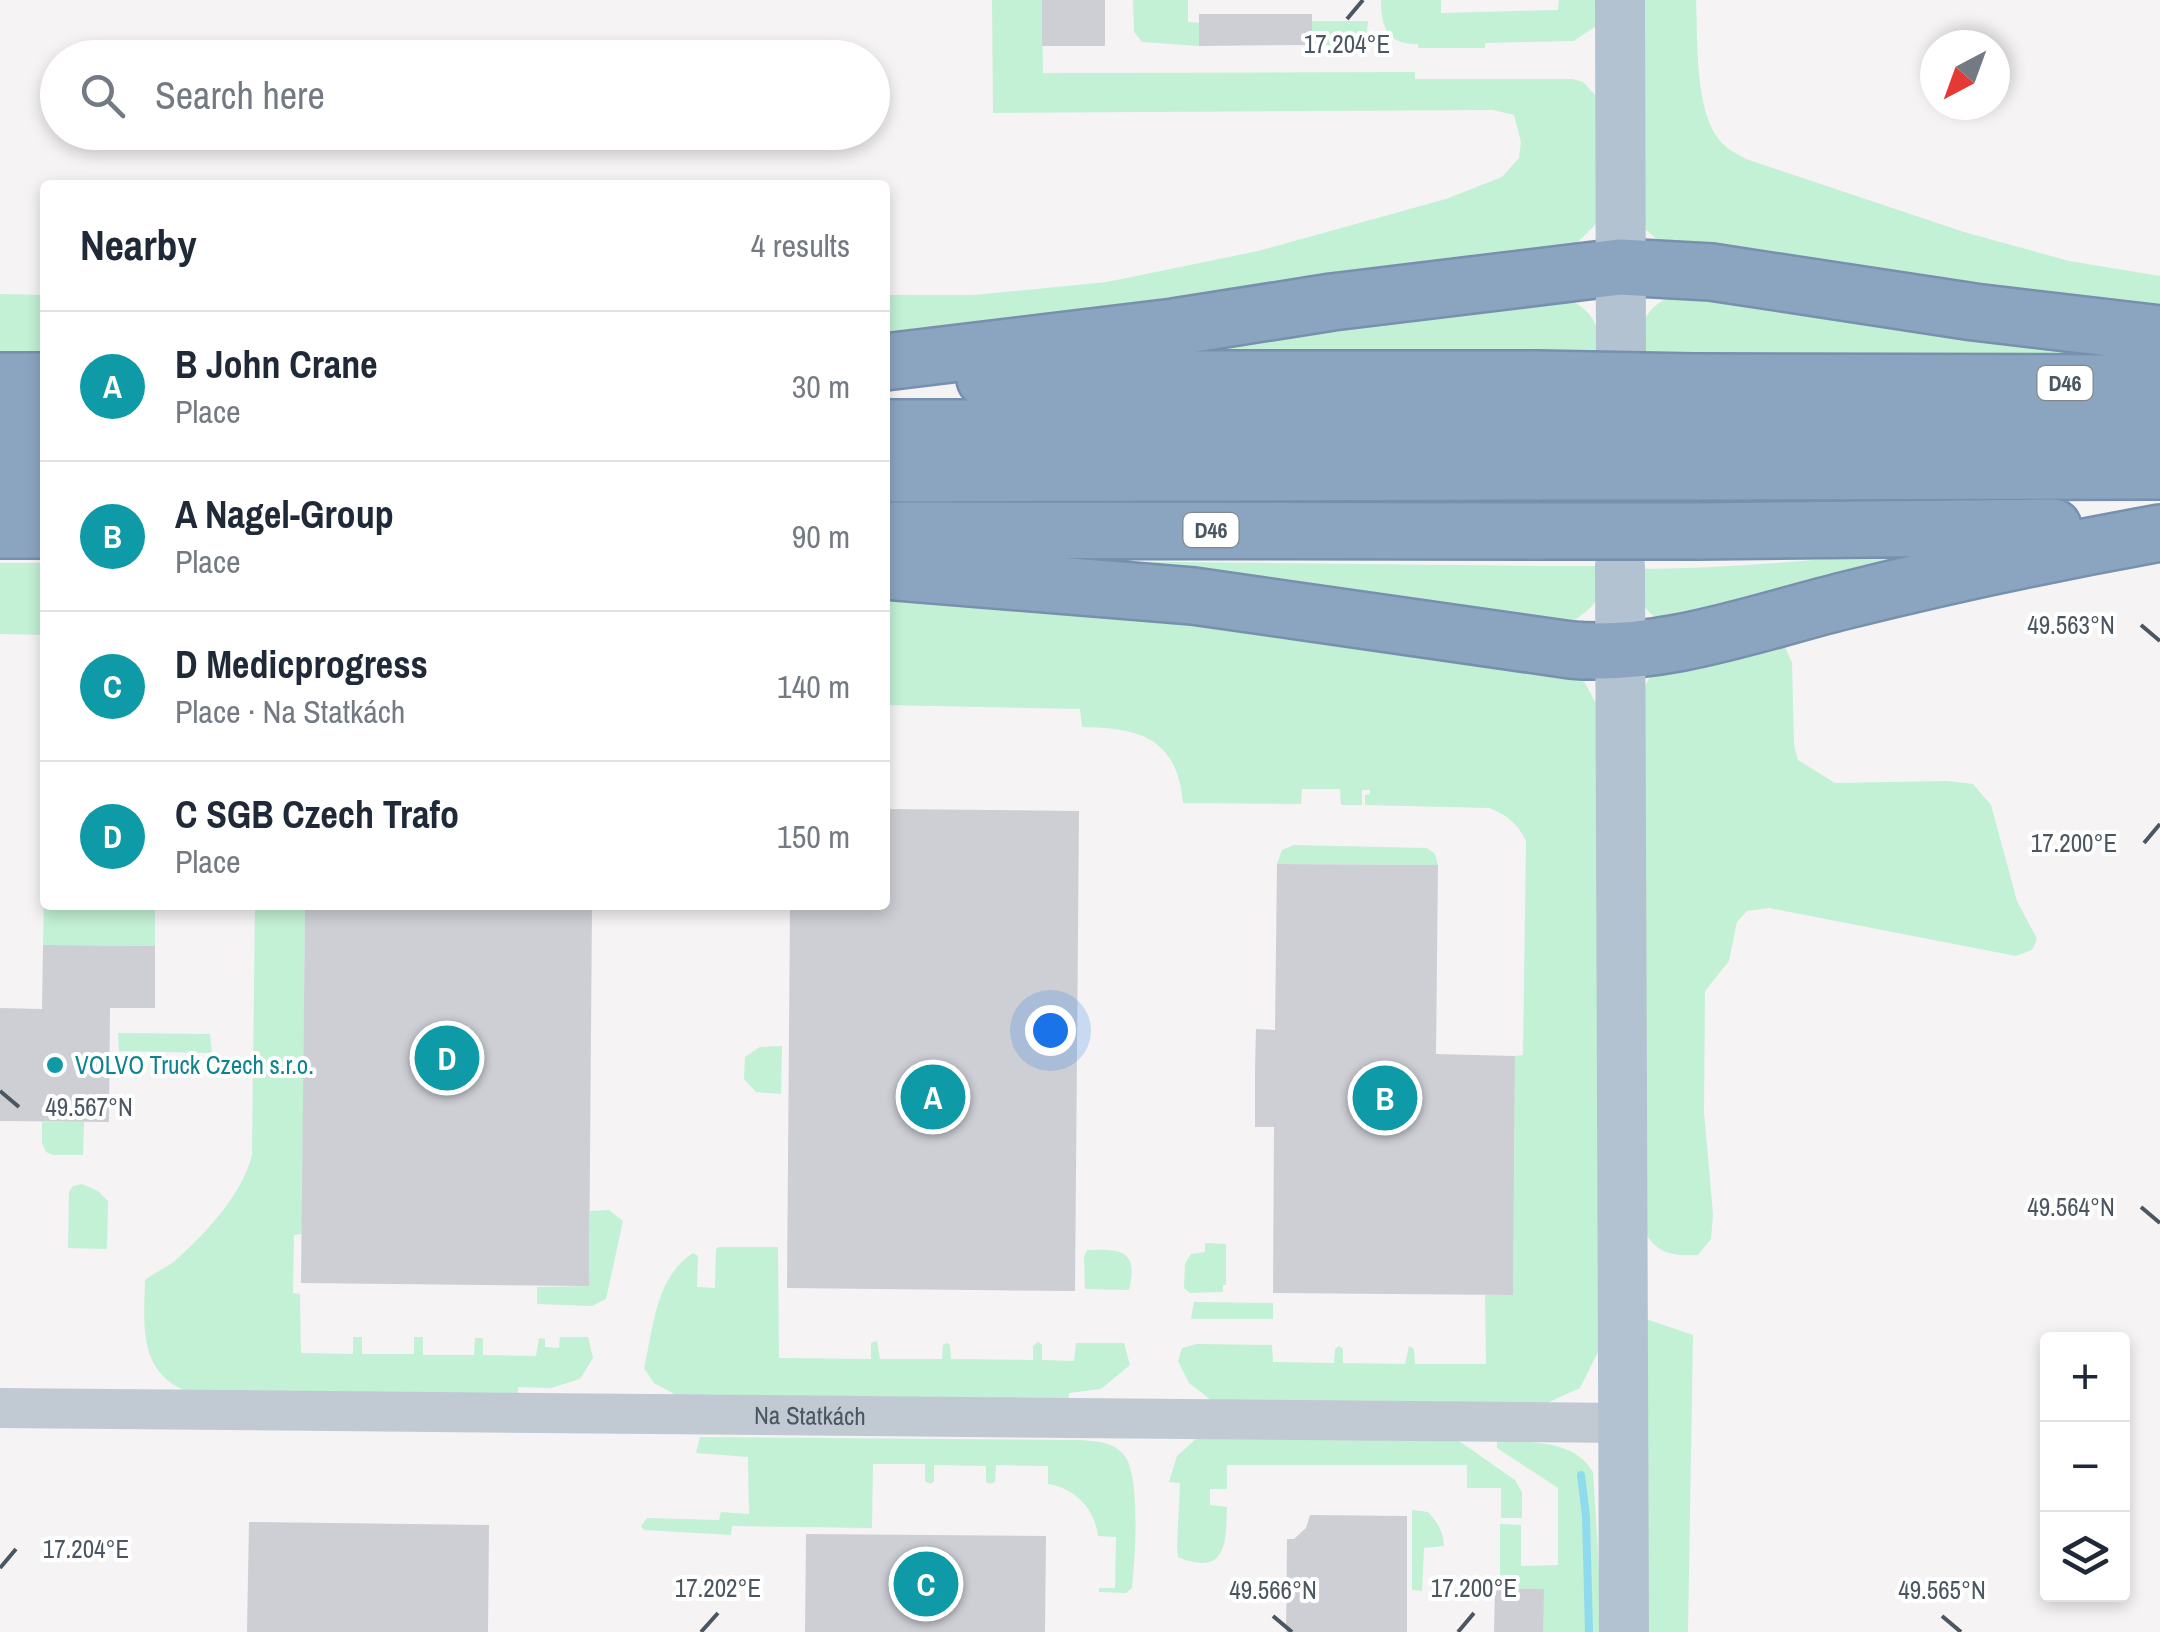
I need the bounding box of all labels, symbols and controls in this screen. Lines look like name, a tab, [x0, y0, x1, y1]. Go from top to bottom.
text: 17.204°E	[1304, 27, 1390, 61]
north arrow	[1920, 30, 2010, 120]
search box	[40, 40, 890, 150]
icon: search	[75, 68, 130, 123]
text: Search here	[155, 70, 325, 121]
text: Nearby	[80, 217, 197, 273]
text: 4 results	[751, 224, 850, 267]
text: B John Crane	[175, 339, 378, 390]
text: A	[103, 365, 122, 408]
text: 30 m	[792, 365, 850, 408]
road number: D46	[2038, 366, 2092, 400]
text: Place	[175, 390, 241, 433]
text: A Nagel-Group	[175, 489, 394, 540]
road number: D46	[1184, 513, 1238, 547]
text: B	[103, 515, 122, 558]
text: 90 m	[792, 515, 850, 558]
text: Place	[175, 540, 241, 583]
text: 49.563°N	[2027, 608, 2115, 642]
text: D Medicprogress	[175, 639, 428, 690]
text: C	[103, 665, 122, 708]
text: 140 m	[777, 665, 850, 708]
text: Place · Na Statkách	[175, 690, 405, 733]
text: C SGB Czech Trafo	[175, 789, 459, 840]
text: D	[103, 815, 122, 858]
text: 150 m	[777, 815, 850, 858]
text: 17.200°E	[2031, 826, 2117, 860]
text: Place	[175, 840, 241, 883]
your location	[1025, 1005, 1076, 1056]
pin: D	[414, 1020, 480, 1096]
place label: VOLVO Truck Czech s.r.o.	[75, 1048, 314, 1082]
marker: VOLVO Truck Czech s.r.o.	[44, 1054, 66, 1076]
pin: A	[900, 1060, 966, 1134]
pin: B	[1352, 1060, 1418, 1136]
text: 49.567°N	[45, 1090, 133, 1124]
text: 49.564°N	[2027, 1190, 2115, 1224]
map controls	[2040, 1332, 2130, 1602]
button: +	[2040, 1332, 2130, 1422]
street label: Na Statkách	[754, 1398, 866, 1433]
button: −	[2040, 1422, 2130, 1512]
button: layers	[2040, 1512, 2130, 1602]
text: 17.204°E	[43, 1532, 129, 1566]
pin: C	[894, 1546, 958, 1622]
text: 17.202°E	[675, 1571, 761, 1605]
text: 17.200°E	[1431, 1571, 1517, 1605]
text: 49.566°N	[1229, 1573, 1317, 1607]
text: 49.565°N	[1898, 1573, 1986, 1607]

